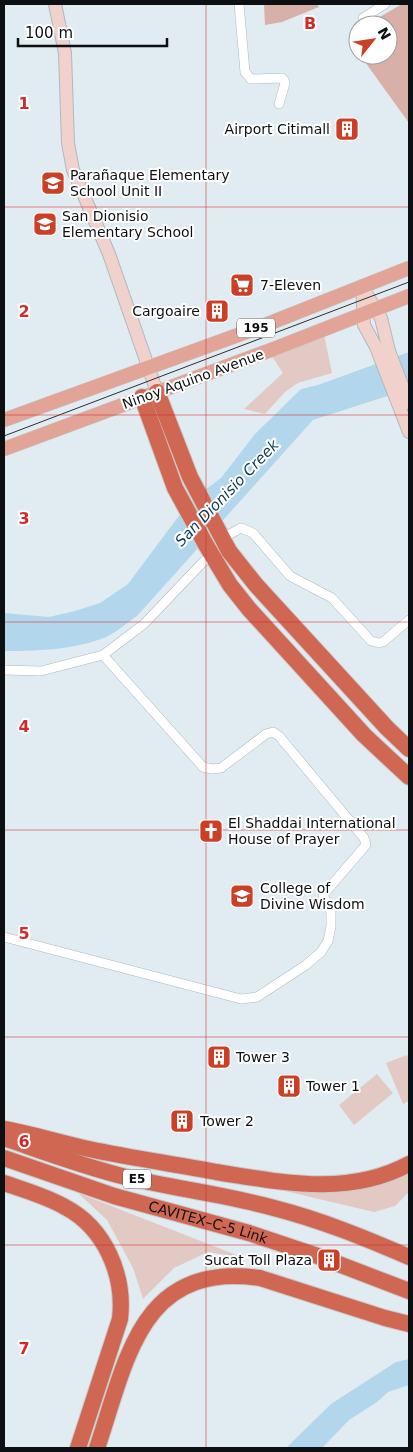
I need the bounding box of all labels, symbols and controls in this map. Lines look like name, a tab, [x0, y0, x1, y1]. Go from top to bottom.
text: B	[304, 14, 316, 33]
scale bar	[18, 15, 166, 47]
north arrow	[348, 15, 398, 65]
text: 100 m	[25, 24, 73, 42]
text: N	[374, 24, 394, 43]
text: 1	[18, 94, 30, 113]
building icon: Airport Citimall	[334, 116, 360, 142]
place label: Airport Citimall	[225, 121, 330, 137]
place label: Parañaque Elementary School Unit II	[70, 167, 230, 199]
school or university icon: Parañaque Elementary School Unit II	[40, 170, 66, 196]
place label: San Dionisio Elementary School	[62, 208, 194, 240]
school or university icon: San Dionisio Elementary School	[32, 211, 58, 237]
supermarket icon: 7-Eleven	[229, 272, 255, 298]
place label: 7-Eleven	[260, 277, 321, 293]
building icon: Cargoaire	[204, 298, 230, 324]
text: 2	[18, 302, 30, 321]
place label: Cargoaire	[132, 303, 200, 319]
road number: 195	[237, 318, 275, 338]
street label: Ninoy Aquino Avenue	[120, 346, 266, 412]
water label: San Dionisio Creek	[171, 435, 283, 550]
text: 3	[18, 509, 30, 528]
text: 4	[18, 717, 30, 736]
place label: El Shaddai International House of Prayer	[228, 815, 396, 847]
church icon: El Shaddai International House of Prayer	[198, 818, 224, 844]
place label: College of Divine Wisdom	[260, 880, 365, 912]
school or university icon: College of Divine Wisdom	[229, 883, 255, 909]
text: 5	[18, 924, 30, 943]
building icon: Tower 3	[206, 1044, 232, 1070]
place label: Tower 3	[235, 1049, 290, 1065]
building icon: Tower 1	[276, 1073, 302, 1099]
place label: Tower 1	[305, 1078, 360, 1094]
building icon: Tower 2	[169, 1108, 195, 1134]
place label: Tower 2	[199, 1113, 254, 1129]
text: 6	[18, 1132, 30, 1151]
road number: E5	[123, 1170, 151, 1188]
street label: CAVITEX–C-5 Link	[147, 1198, 271, 1247]
building icon: Sucat Toll Plaza	[316, 1247, 342, 1273]
place label: Sucat Toll Plaza	[204, 1252, 312, 1268]
text: 7	[18, 1339, 30, 1358]

